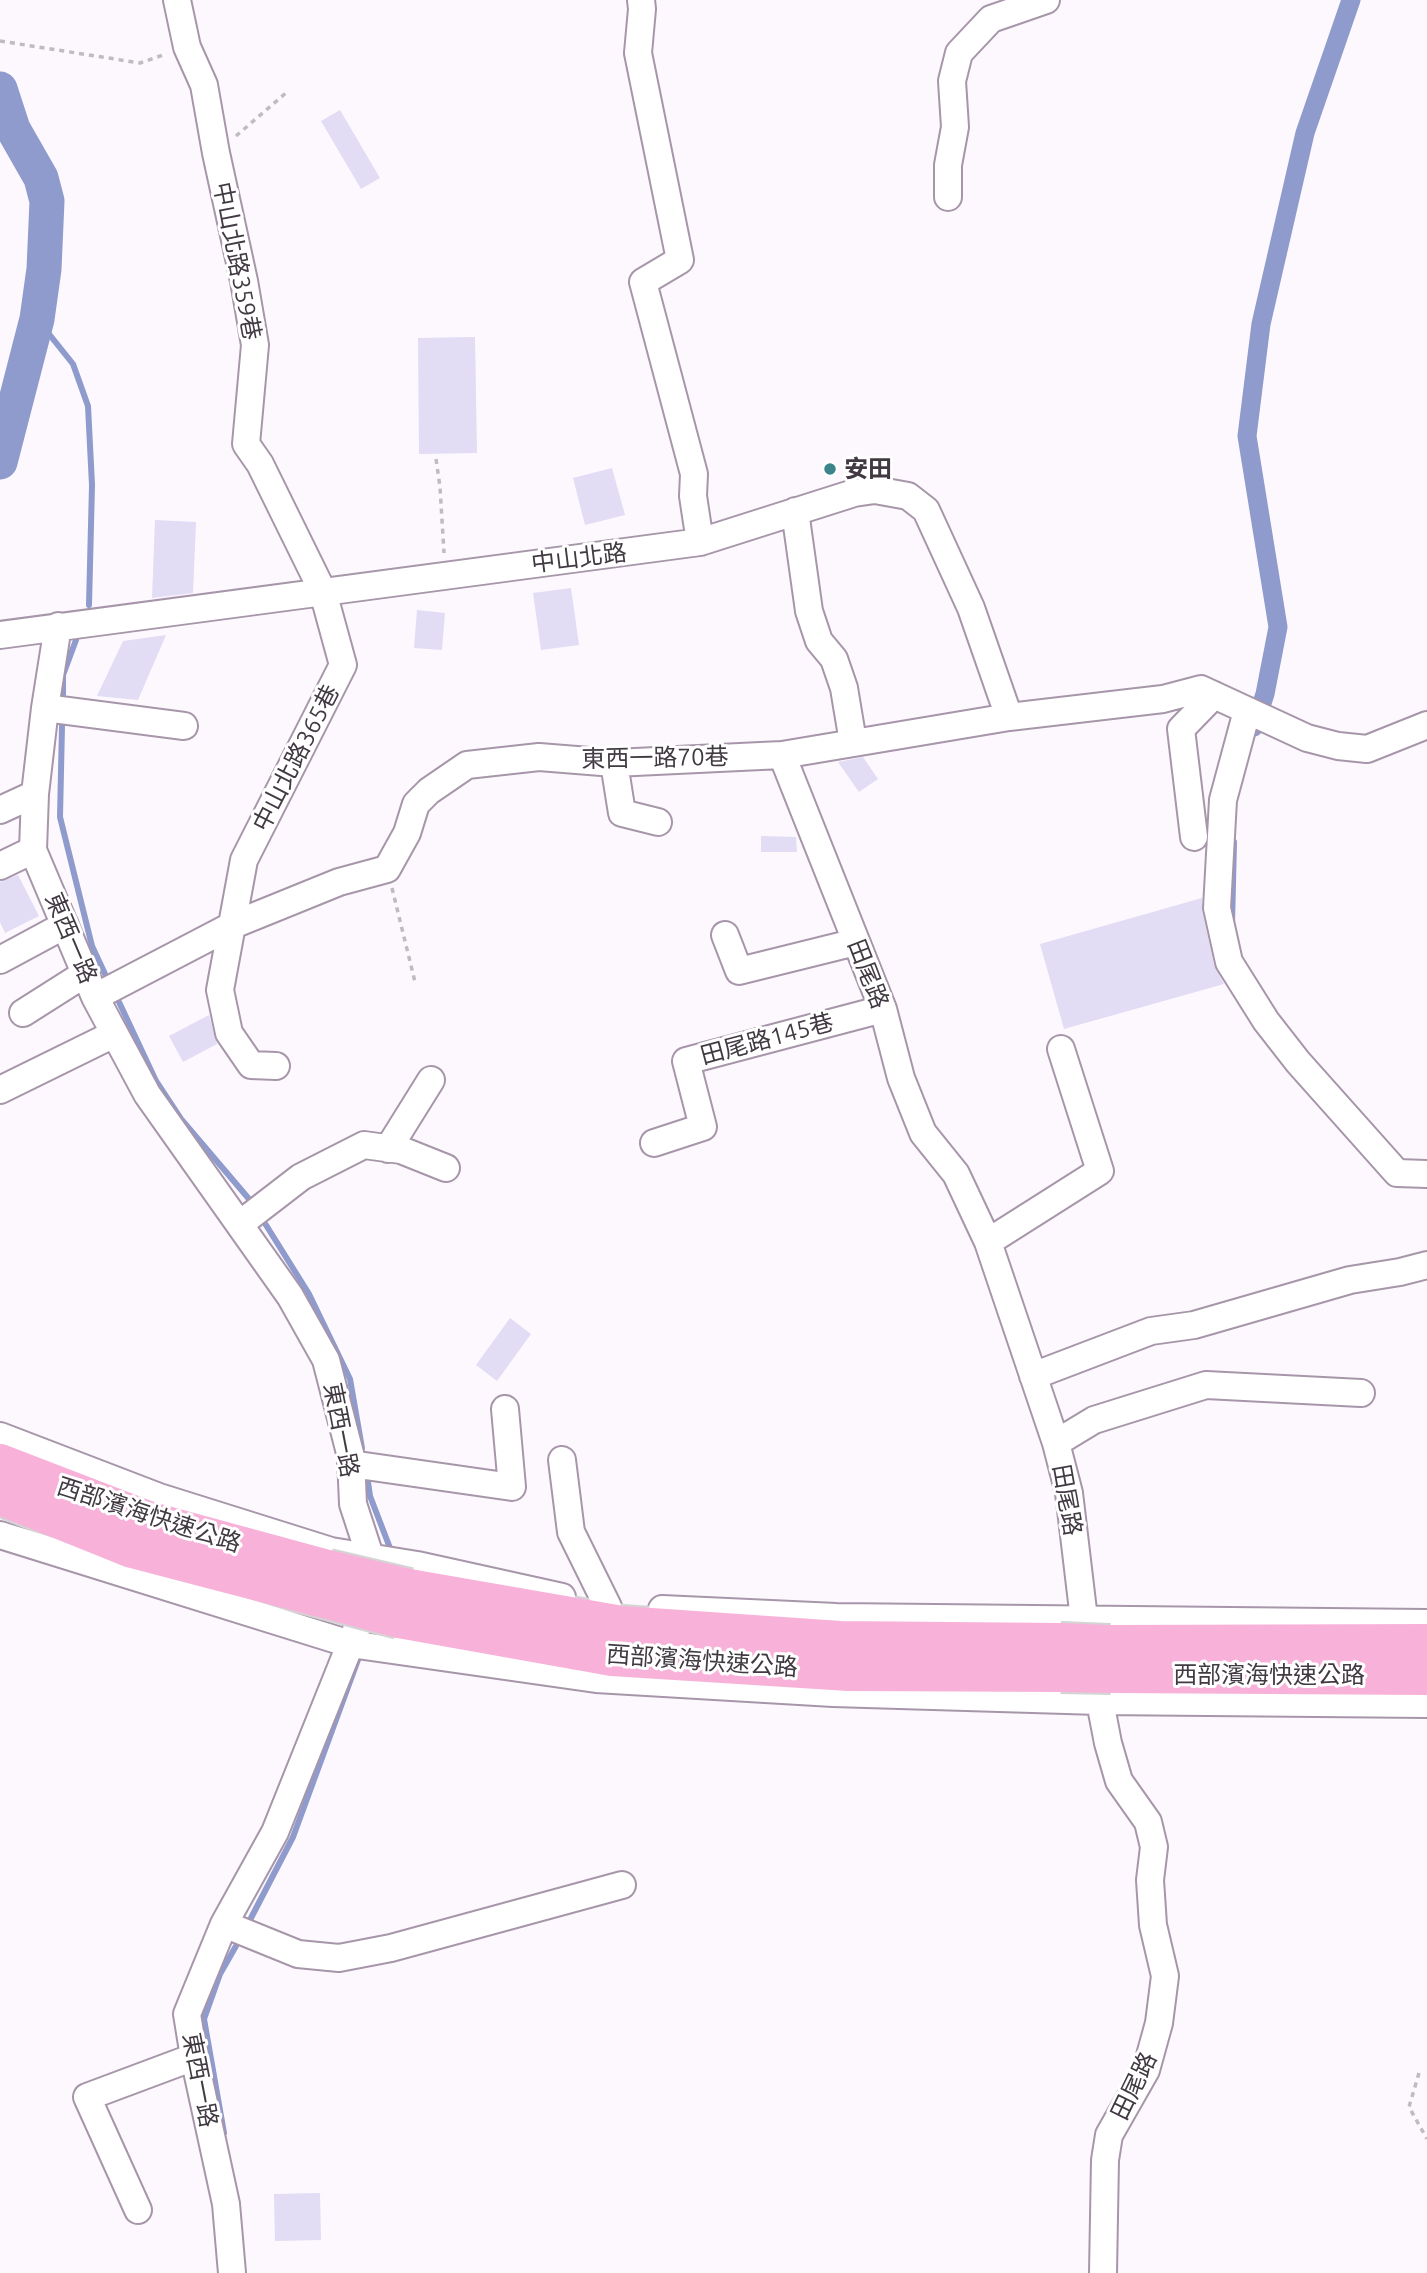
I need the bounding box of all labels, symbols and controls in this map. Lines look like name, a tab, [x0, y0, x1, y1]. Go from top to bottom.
street label: 中山北路359巷	[208, 179, 266, 343]
place label: 安田	[844, 455, 892, 483]
marker: 安田	[822, 461, 838, 477]
street label: 中山北路	[530, 538, 628, 578]
street label: 中山北路365巷	[247, 680, 345, 836]
street label: 東西一路70巷	[581, 742, 729, 774]
street label: 東西一路	[39, 888, 103, 988]
street label: 田尾路	[842, 935, 894, 1013]
street label: 田尾路145巷	[697, 1007, 837, 1071]
street label: 東西一路	[318, 1380, 364, 1480]
street label: 田尾路	[1047, 1462, 1087, 1538]
street label: 西部濱海快速公路	[53, 1472, 245, 1558]
street label: 西部濱海快速公路	[605, 1640, 799, 1682]
street label: 西部濱海快速公路	[1173, 1661, 1365, 1689]
street label: 東西一路	[177, 2030, 223, 2130]
street label: 田尾路	[1105, 2047, 1163, 2125]

